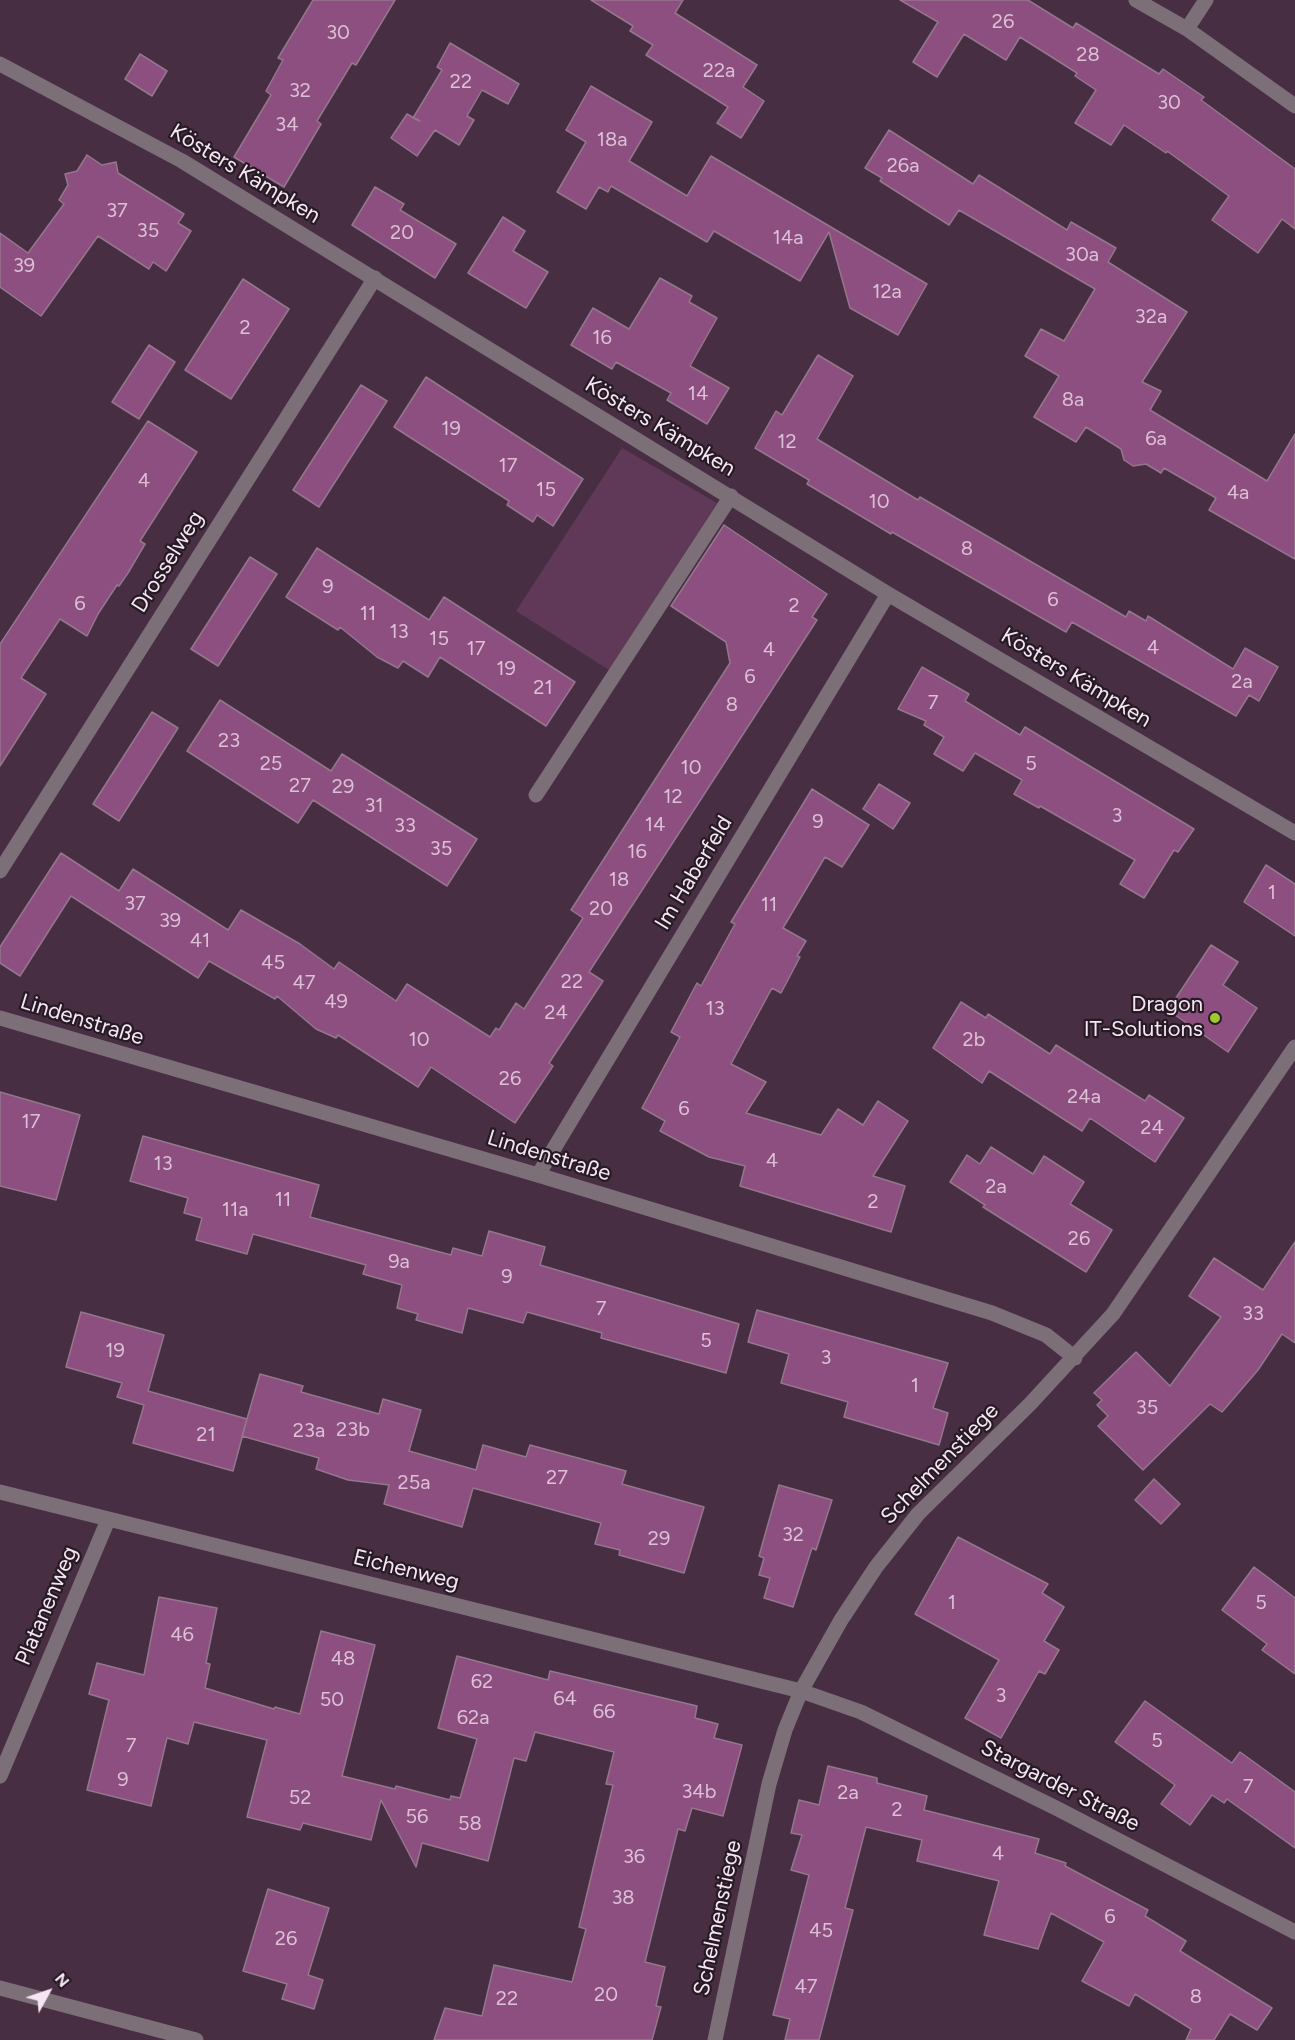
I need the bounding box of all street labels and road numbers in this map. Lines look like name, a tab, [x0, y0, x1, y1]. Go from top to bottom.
street label: Kösters Kämpken	[165, 119, 325, 229]
street label: Kösters Kämpken	[580, 372, 740, 482]
street label: Drosselweg	[126, 506, 210, 618]
street label: Kösters Kämpken	[996, 623, 1156, 733]
street label: Im Haberfeld	[650, 811, 738, 935]
street label: Lindenstraße	[17, 989, 147, 1051]
street label: Lindenstraße	[484, 1125, 614, 1187]
street label: Schelmenstiege	[876, 1398, 1004, 1530]
street label: Platanenweg	[10, 1543, 84, 1669]
street label: Eichenweg	[350, 1544, 462, 1596]
street label: Stargarder Straße	[976, 1735, 1144, 1837]
street label: Schelmenstiege	[689, 1838, 747, 1998]

